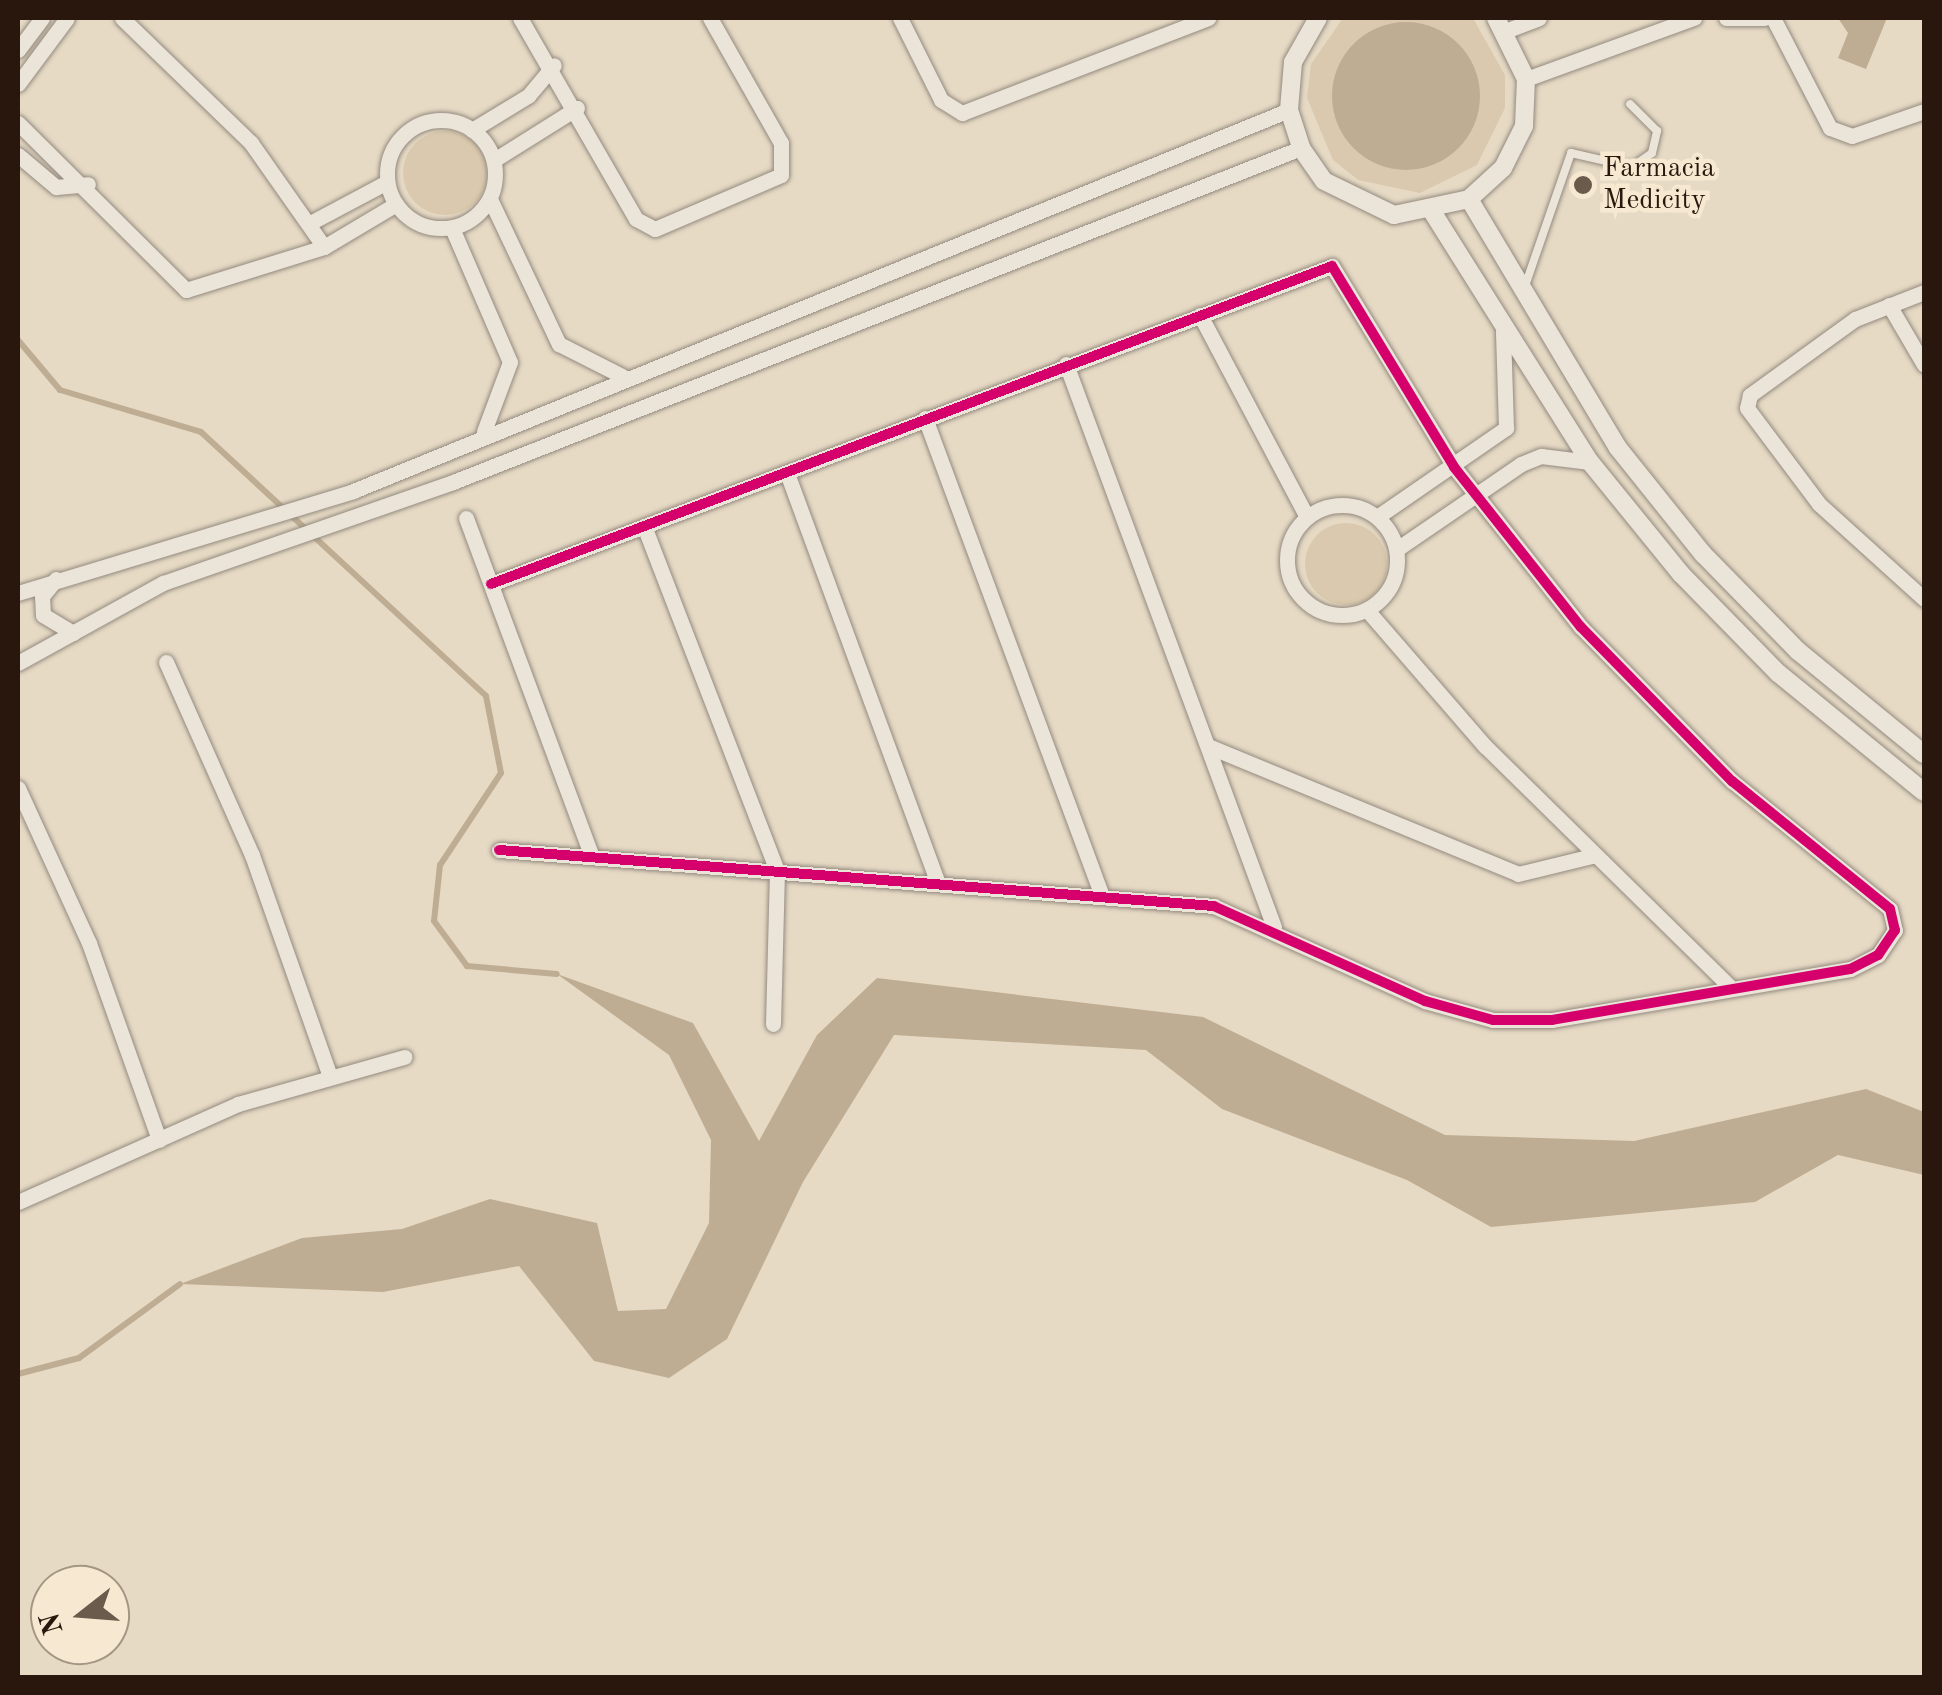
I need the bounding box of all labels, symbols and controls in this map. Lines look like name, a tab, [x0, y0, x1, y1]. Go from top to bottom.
place label: Farmacia Medicity	[1603, 152, 1715, 218]
marker: Farmacia Medicity	[1572, 174, 1594, 196]
north arrow	[30, 1565, 130, 1665]
text: N	[37, 1609, 70, 1638]

